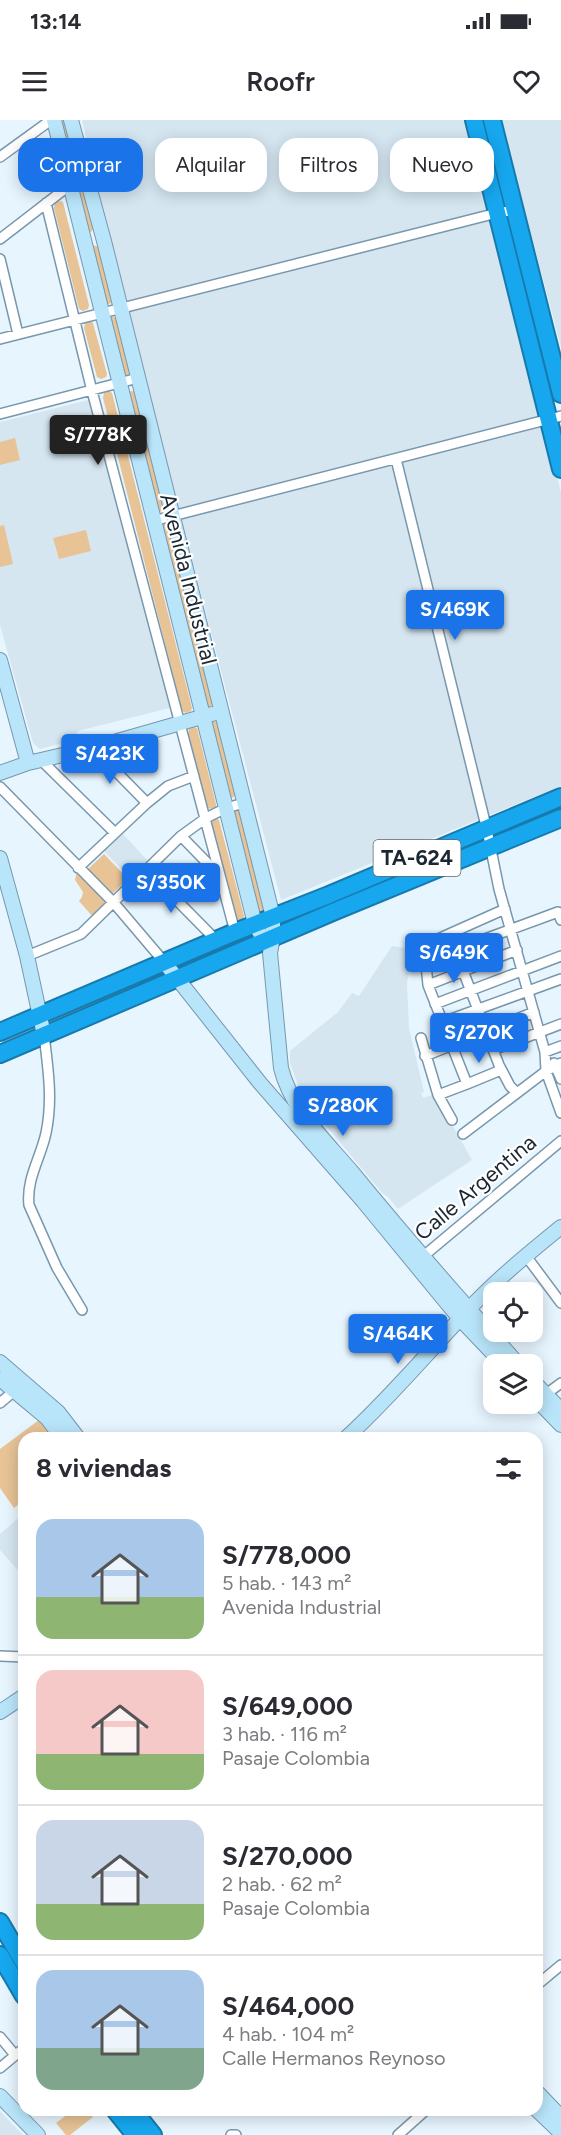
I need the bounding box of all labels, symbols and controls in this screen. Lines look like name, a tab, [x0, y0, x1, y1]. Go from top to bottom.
text: 13:14	[30, 8, 81, 35]
icon: menu	[18, 65, 51, 98]
text: Roofr	[246, 65, 315, 98]
icon: heart	[510, 65, 543, 98]
chip: Comprar	[18, 138, 143, 192]
chip: Alquilar	[155, 138, 267, 192]
chip: Filtros	[279, 138, 378, 192]
chip: Nuevo	[390, 138, 494, 192]
pin: S/778K	[49, 415, 147, 466]
text: S/778K	[64, 422, 132, 446]
street label: Avenida Industrial	[154, 491, 223, 667]
pin: S/469K	[406, 590, 504, 641]
text: S/469K	[420, 597, 490, 621]
pin: S/423K	[61, 734, 159, 785]
text: S/423K	[75, 741, 145, 765]
road number: TA-624	[374, 840, 460, 876]
pin: S/350K	[122, 863, 220, 914]
text: S/350K	[136, 870, 206, 894]
pin: S/649K	[405, 933, 503, 984]
text: S/649K	[419, 940, 489, 964]
pin: S/270K	[430, 1013, 528, 1064]
text: S/270K	[444, 1020, 514, 1044]
pin: S/280K	[294, 1086, 392, 1137]
text: S/280K	[308, 1093, 378, 1117]
street label: Calle Argentina	[409, 1129, 542, 1246]
map controls	[483, 1282, 543, 1414]
button: locate	[483, 1282, 543, 1342]
pin: S/464K	[349, 1314, 447, 1365]
text: S/464K	[362, 1321, 434, 1345]
button: layers	[483, 1354, 543, 1414]
text: 8 viviendas	[36, 1452, 171, 1484]
icon: filters	[492, 1452, 525, 1485]
text: S/778,000	[222, 1539, 351, 1571]
icon: home	[84, 1543, 156, 1615]
text: 5 hab. · 143 m²	[222, 1571, 351, 1595]
text: Avenida Industrial	[222, 1595, 381, 1619]
text: S/649,000	[222, 1690, 353, 1722]
icon: home	[84, 1694, 156, 1766]
text: 3 hab. · 116 m²	[222, 1722, 347, 1746]
text: Pasaje Colombia	[222, 1746, 370, 1770]
text: S/270,000	[222, 1840, 353, 1872]
icon: home	[84, 1844, 156, 1916]
text: 2 hab. · 62 m²	[222, 1872, 342, 1896]
text: Pasaje Colombia	[222, 1896, 370, 1920]
text: S/464,000	[222, 1990, 354, 2022]
icon: home	[84, 1994, 156, 2066]
text: 4 hab. · 104 m²	[222, 2022, 354, 2046]
text: Calle Hermanos Reynoso	[222, 2046, 446, 2070]

